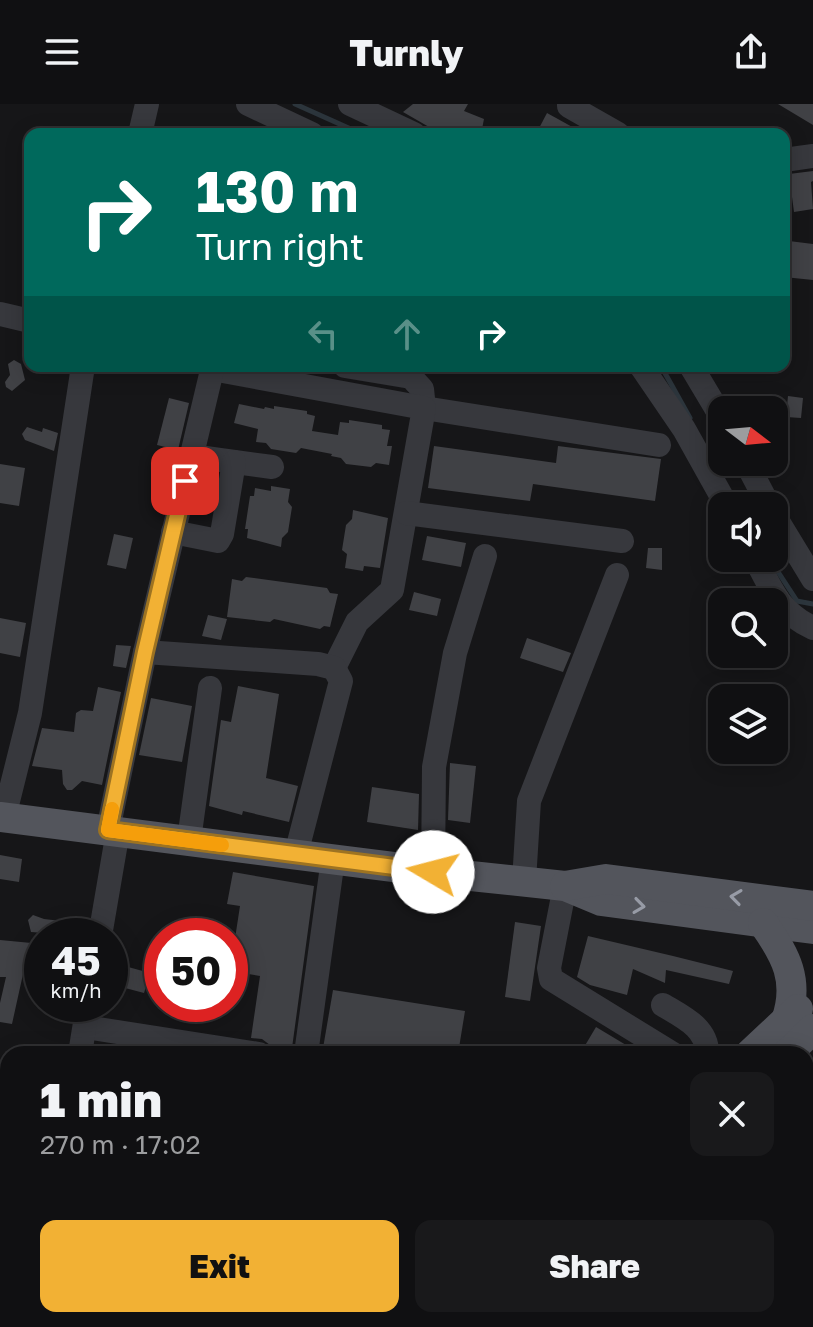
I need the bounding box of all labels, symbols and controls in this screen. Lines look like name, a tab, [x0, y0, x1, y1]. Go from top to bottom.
icon: menu	[40, 30, 84, 74]
icon: share	[729, 30, 773, 74]
text: Turnly	[349, 31, 464, 74]
text: 130 m	[196, 157, 358, 224]
icon: right	[64, 160, 168, 264]
text: Turn right	[196, 225, 364, 268]
icon: left	[301, 312, 345, 356]
icon: ahead	[385, 312, 429, 356]
icon: right	[469, 312, 513, 356]
north arrow	[708, 396, 788, 476]
map controls	[708, 396, 788, 764]
pin	[151, 447, 219, 515]
icon: arrive	[163, 459, 207, 503]
button: sound	[708, 492, 788, 572]
button: search	[708, 588, 788, 668]
button: layers	[708, 684, 788, 764]
position arrow	[391, 830, 475, 914]
one-way arrow	[729, 889, 742, 906]
one-way arrow	[632, 897, 646, 914]
speed limit sign: 50	[144, 918, 248, 1022]
text: 45	[51, 936, 101, 984]
text: km/h	[51, 978, 101, 1002]
text: 1 min	[40, 1070, 162, 1128]
button: close	[690, 1072, 774, 1156]
text: 270 m · 17:02	[40, 1129, 201, 1160]
button: Exit	[40, 1220, 399, 1312]
button: Share	[415, 1220, 774, 1312]

